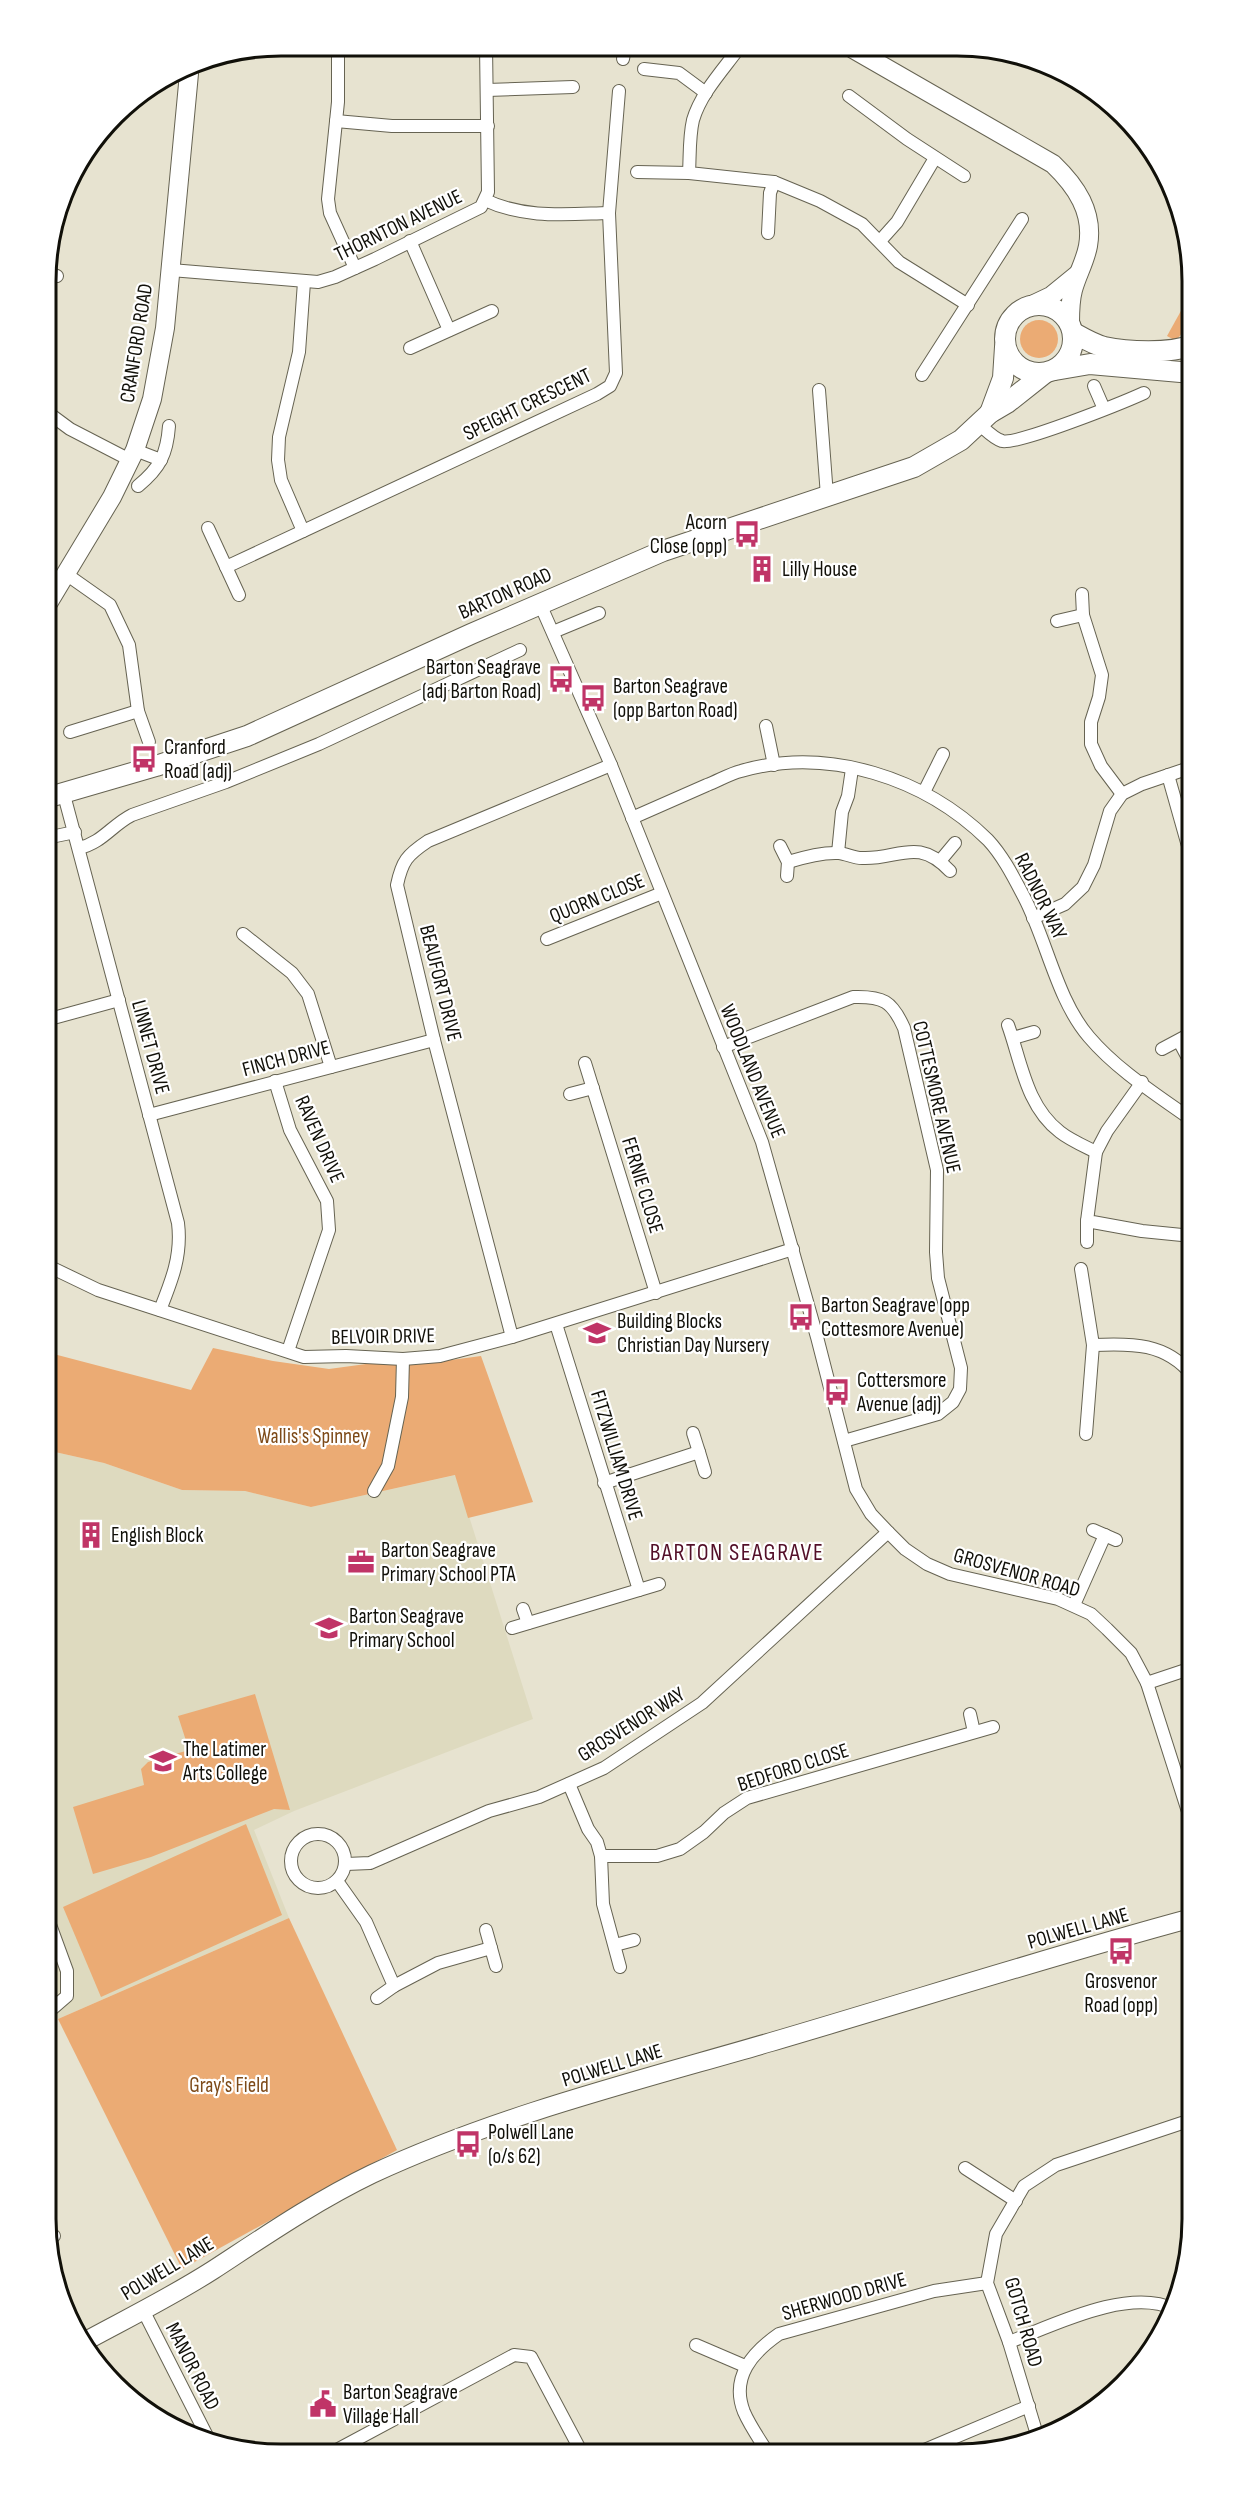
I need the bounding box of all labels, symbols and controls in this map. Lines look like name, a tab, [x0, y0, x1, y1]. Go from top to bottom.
street label: THORNTON AVENUE	[330, 184, 466, 267]
street label: CRANFORD ROAD	[115, 282, 158, 404]
street label: SPEIGHT CRESCENT	[459, 362, 596, 446]
place label: Acorn Close (opp)	[650, 510, 727, 559]
bus stop icon: Acorn Close (opp)	[732, 519, 762, 549]
building icon: Lilly House	[747, 554, 777, 584]
place label: Lilly House	[782, 557, 857, 582]
street label: BARTON ROAD	[455, 562, 556, 625]
place label: Barton Seagrave (adj Barton Road)	[422, 655, 541, 704]
bus stop icon: Barton Seagrave (adj Barton Road)	[546, 664, 576, 694]
place label: Barton Seagrave (opp Barton Road)	[613, 674, 738, 723]
bus stop icon: Barton Seagrave (opp Barton Road)	[578, 683, 608, 713]
place label: Cranford Road (adj)	[164, 735, 232, 784]
bus stop icon: Cranford Road (adj)	[129, 744, 159, 774]
street label: RADNOR WAY	[1009, 849, 1072, 944]
street label: QUORN CLOSE	[546, 868, 648, 929]
street label: BEAUFORT DRIVE	[414, 922, 467, 1044]
street label: LINNET DRIVE	[126, 997, 175, 1097]
street label: WOODLAND AVENUE	[714, 1001, 791, 1142]
street label: COTTESMORE AVENUE	[907, 1018, 966, 1176]
street label: FINCH DRIVE	[240, 1035, 333, 1082]
street label: RAVEN DRIVE	[289, 1092, 350, 1187]
street label: FERNIE CLOSE	[616, 1134, 669, 1236]
place label: Barton Seagrave (opp Cottesmore Avenue)	[821, 1293, 970, 1342]
bus stop icon: Barton Seagrave (opp Cottesmore Avenue)	[786, 1302, 816, 1332]
place label: Building Blocks Christian Day Nursery	[617, 1309, 769, 1358]
school or university icon: Building Blocks Christian Day Nursery	[582, 1318, 612, 1348]
street label: BELVOIR DRIVE	[331, 1323, 435, 1350]
place label: Cottersmore Avenue (adj)	[856, 1368, 946, 1417]
bus stop icon: Cottersmore Avenue (adj)	[822, 1377, 852, 1407]
street label: FITZWILLIAM DRIVE	[585, 1387, 648, 1523]
park label: Wallis's Spinney	[257, 1424, 369, 1449]
building icon: English Block	[76, 1520, 106, 1550]
place label: English Block	[111, 1523, 204, 1548]
place label: Barton Seagrave Primary School PTA	[381, 1538, 517, 1587]
district label: BARTON SEAGRAVE	[650, 1538, 824, 1567]
street label: GROSVENOR ROAD	[951, 1542, 1083, 1602]
office icon: Barton Seagrave Primary School PTA	[346, 1547, 376, 1577]
place label: Barton Seagrave Primary School	[349, 1604, 464, 1653]
school or university icon: Barton Seagrave Primary School	[314, 1613, 344, 1643]
street label: GROSVENOR WAY	[573, 1681, 690, 1767]
place label: The Latimer Arts College	[182, 1737, 268, 1786]
street label: BEDFORD CLOSE	[734, 1738, 852, 1797]
school or university icon: The Latimer Arts College	[148, 1746, 178, 1776]
street label: POLWELL LANE	[1025, 1902, 1131, 1955]
bus stop icon: Grosvenor Road (opp)	[1106, 1936, 1136, 1966]
place label: Grosvenor Road (opp)	[1084, 1969, 1158, 2018]
street label: POLWELL LANE	[559, 2038, 665, 2093]
park label: Gray's Field	[189, 2073, 269, 2098]
place label: Polwell Lane (o/s 62)	[488, 2120, 574, 2169]
bus stop icon: Polwell Lane (o/s 62)	[453, 2129, 483, 2159]
street label: POLWELL LANE	[116, 2231, 218, 2306]
street label: SHERWOOD DRIVE	[779, 2267, 909, 2326]
street label: GOTCH ROAD	[999, 2274, 1048, 2370]
street label: MANOR ROAD	[160, 2318, 225, 2414]
place label: Barton Seagrave Village Hall	[343, 2380, 458, 2429]
public building icon: Barton Seagrave Village Hall	[308, 2389, 338, 2419]

